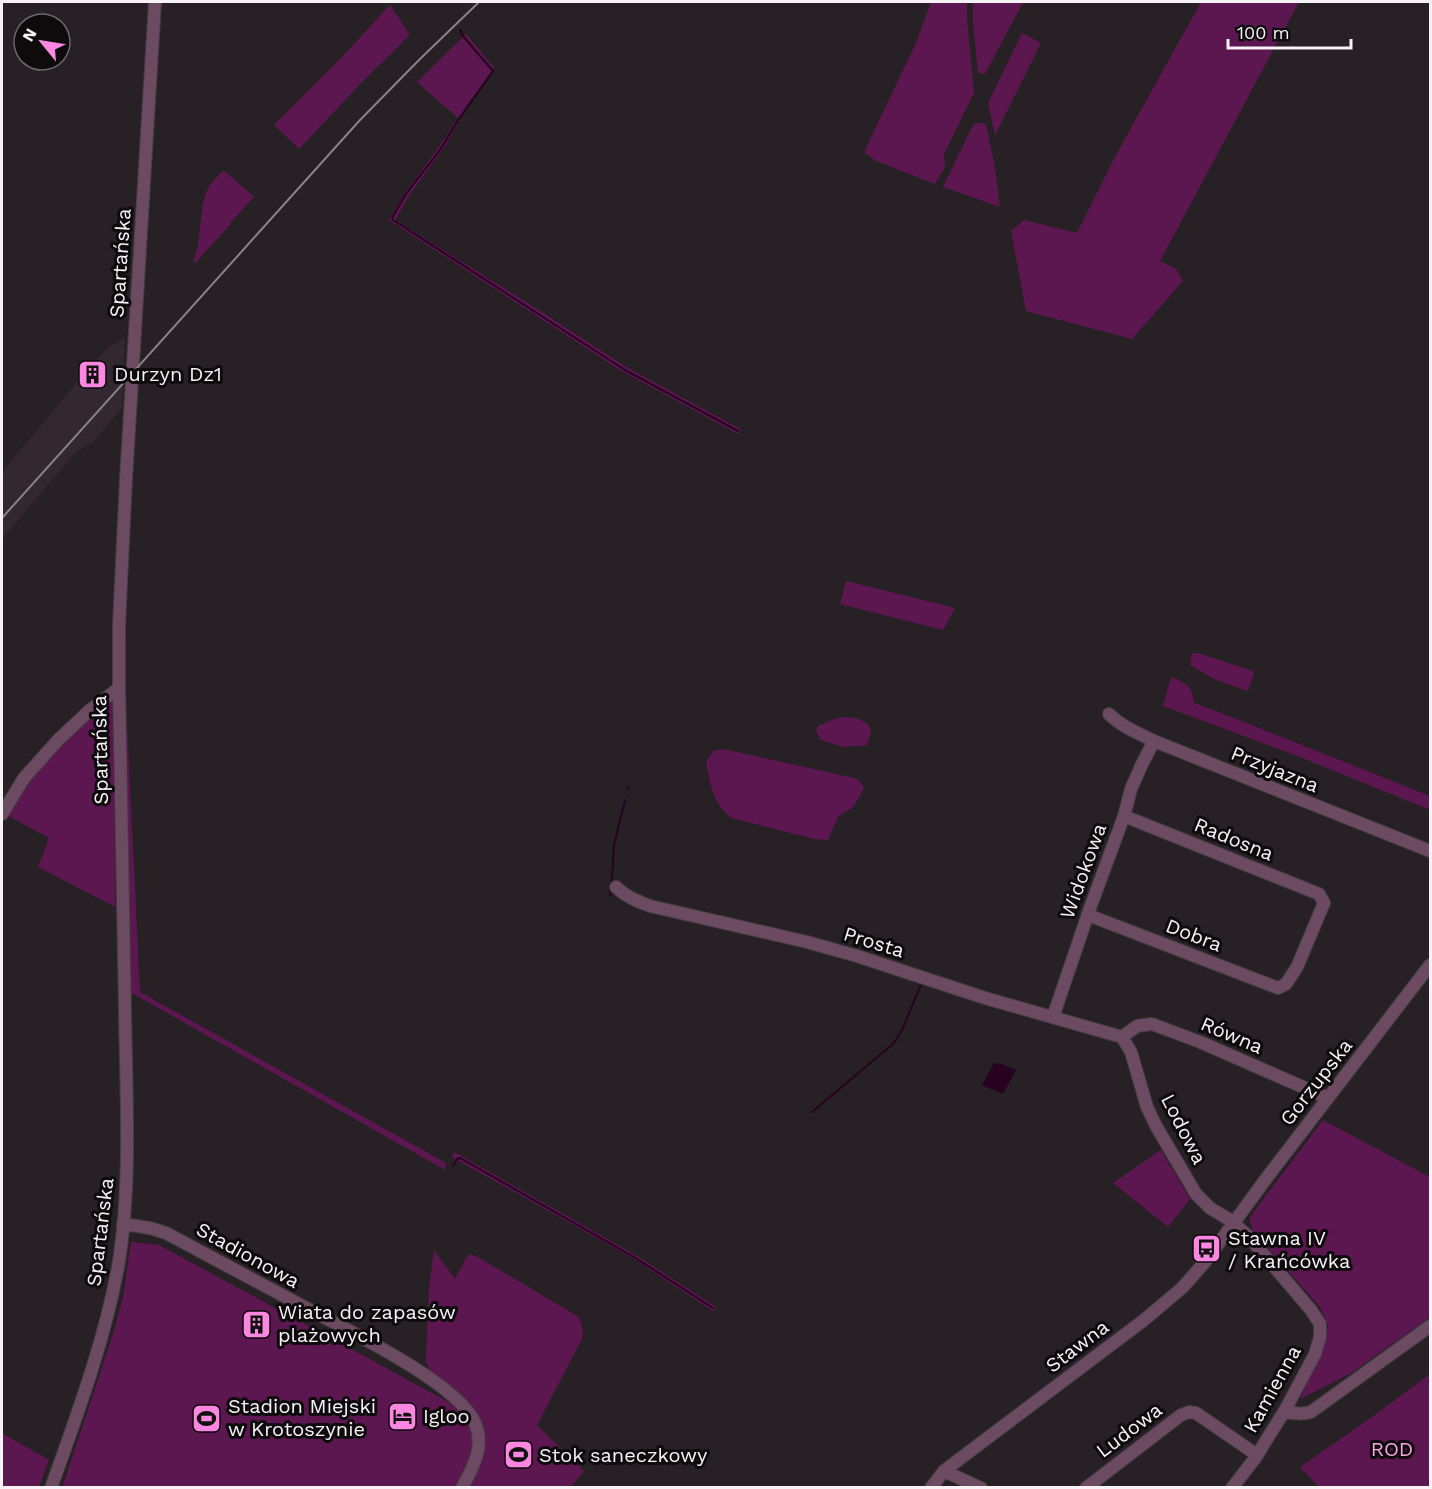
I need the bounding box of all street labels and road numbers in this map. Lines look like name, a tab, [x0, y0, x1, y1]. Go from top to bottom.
street label: Spartańska	[104, 208, 136, 318]
street label: Spartańska	[87, 695, 113, 805]
street label: Przyjazna	[1228, 741, 1322, 797]
street label: Radosna	[1191, 812, 1277, 866]
street label: Widokowa	[1055, 820, 1111, 922]
street label: Dobra	[1163, 913, 1225, 957]
street label: Prosta	[841, 921, 907, 963]
street label: Równa	[1197, 1011, 1267, 1059]
street label: Gorzupska	[1275, 1034, 1357, 1130]
street label: Lodowa	[1156, 1090, 1212, 1168]
street label: Spartańska	[81, 1176, 119, 1288]
street label: Stadionowa	[192, 1217, 304, 1293]
street label: Stawna	[1041, 1315, 1113, 1377]
street label: Kamienna	[1238, 1341, 1306, 1437]
street label: Ludowa	[1091, 1398, 1167, 1462]

